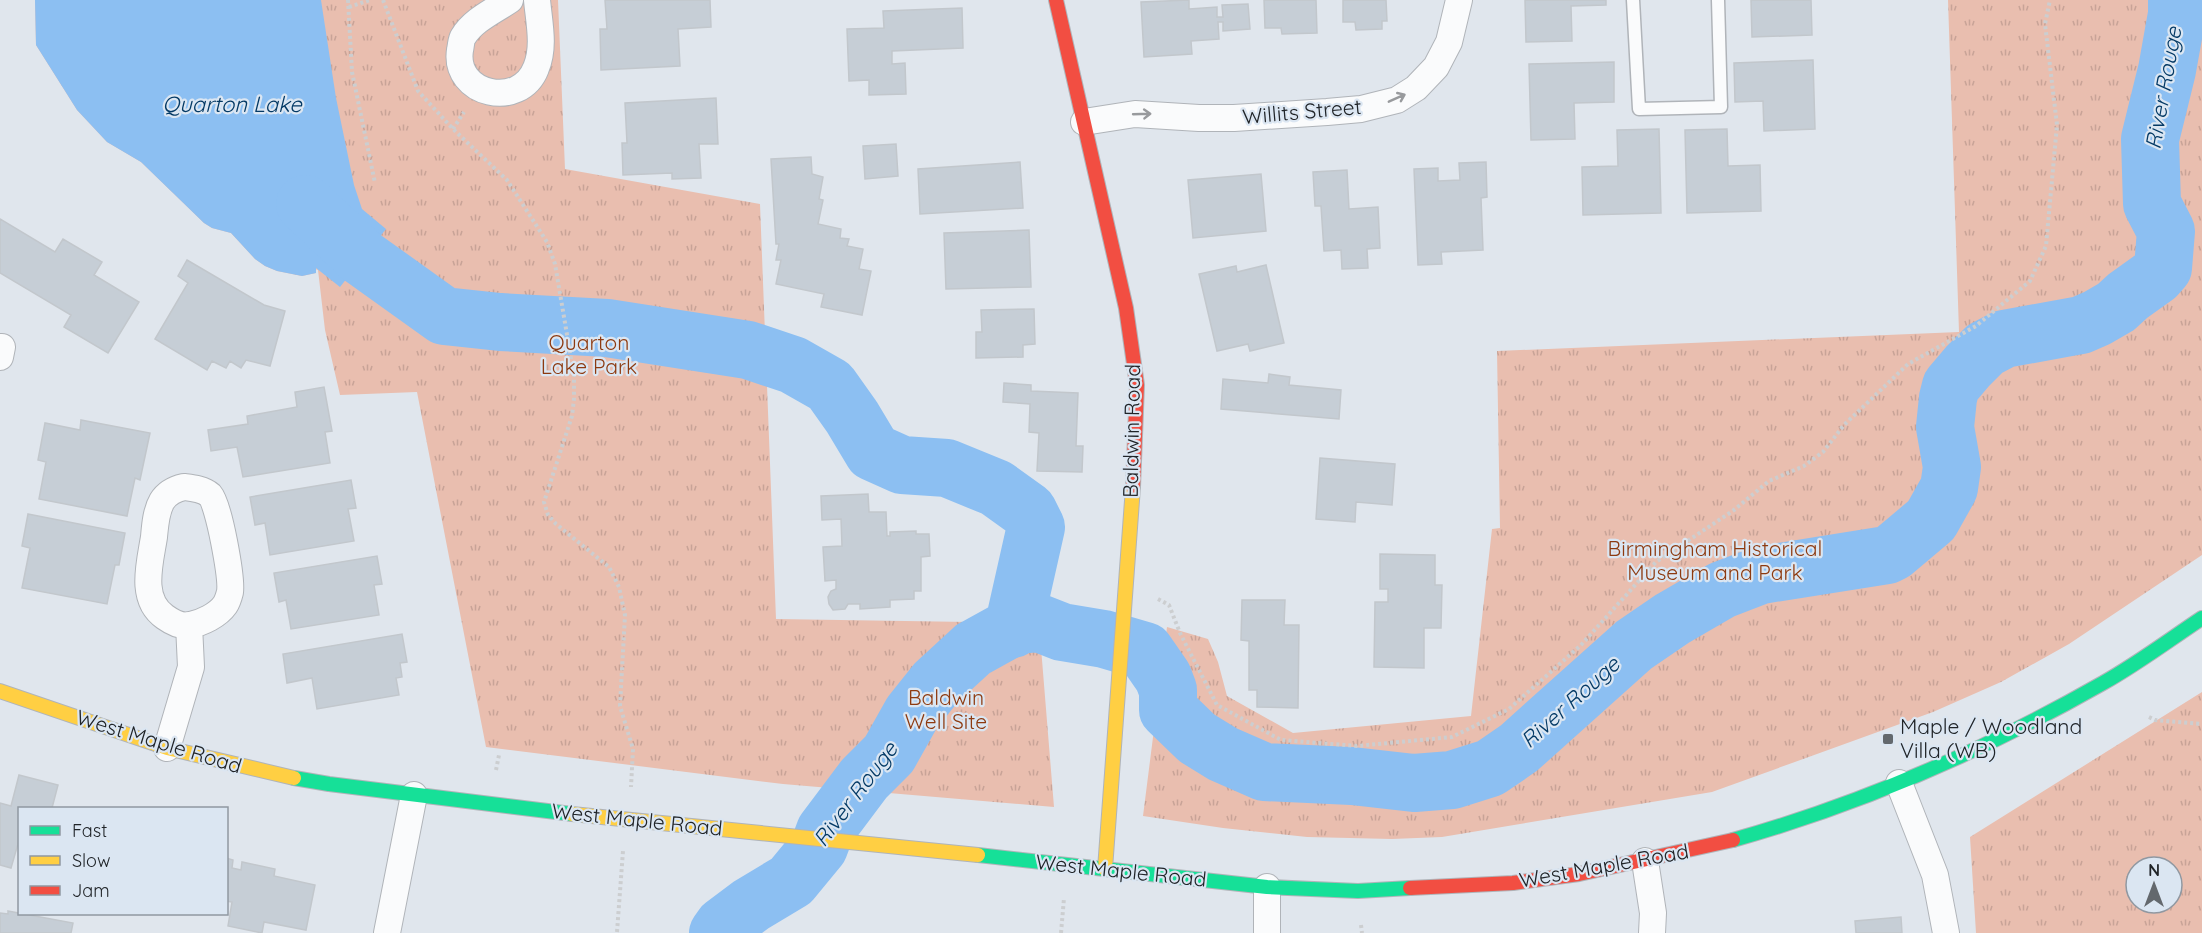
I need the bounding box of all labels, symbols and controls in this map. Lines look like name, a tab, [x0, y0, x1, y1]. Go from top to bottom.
water label: River Rouge	[2138, 23, 2188, 151]
water label: Quarton Lake	[162, 90, 303, 118]
one-way arrow	[1388, 92, 1406, 103]
street label: Willits Street	[1241, 93, 1363, 129]
one-way arrow	[1131, 108, 1151, 120]
park label: Quarton Lake Park	[541, 329, 637, 379]
street label: Baldwin Road	[1117, 364, 1145, 498]
park label: Birmingham Historical Museum and Park	[1608, 535, 1822, 585]
water label: River Rouge	[1515, 649, 1627, 754]
park label: Baldwin Well Site	[905, 684, 987, 734]
street label: West Maple Road	[73, 704, 245, 779]
place label: Maple / Woodland Villa (WB)	[1900, 713, 2082, 763]
marker: Maple / Woodland Villa (WB)	[1881, 732, 1895, 746]
water label: River Rouge	[807, 735, 904, 852]
street label: West Maple Road	[550, 797, 724, 841]
legend	[18, 807, 228, 915]
text: Fast	[72, 819, 107, 842]
street label: West Maple Road	[1517, 837, 1691, 893]
street label: West Maple Road	[1034, 848, 1208, 892]
text: Slow	[72, 849, 110, 872]
north arrow	[2124, 855, 2184, 915]
text: N	[2148, 860, 2160, 880]
text: Jam	[72, 879, 110, 902]

